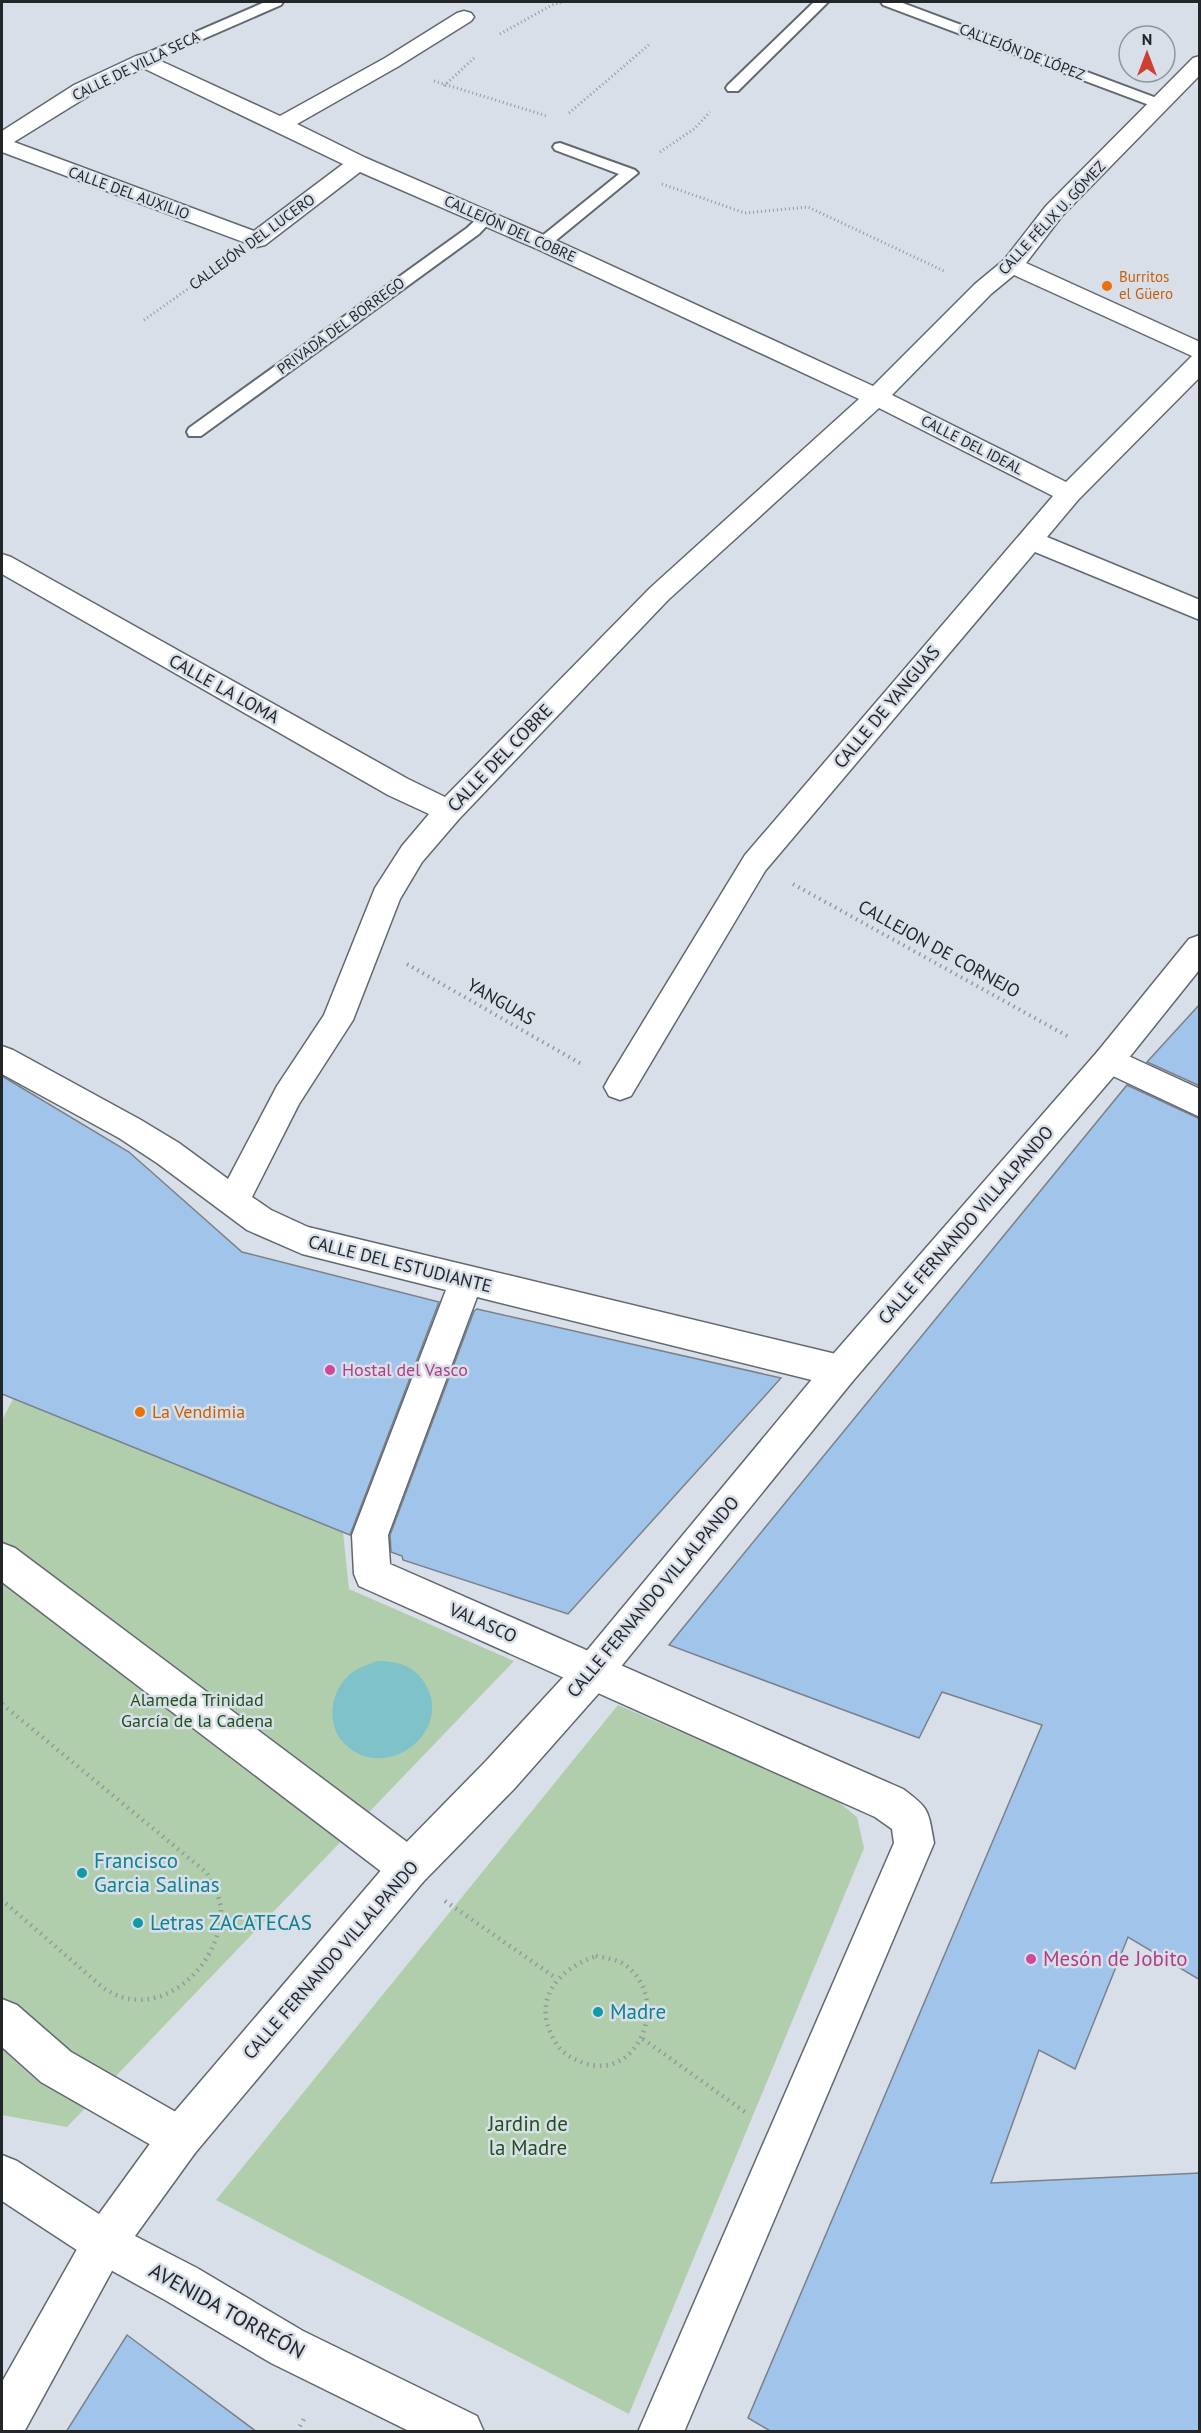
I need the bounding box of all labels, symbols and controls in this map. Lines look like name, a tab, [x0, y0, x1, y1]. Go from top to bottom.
street label: CALLEJÓN DE LÓPEZ	[957, 19, 1088, 84]
north arrow	[1117, 24, 1177, 84]
street label: CALLE DE VILLA SECA	[69, 26, 203, 105]
text: N	[1142, 29, 1152, 49]
street label: CALLE FÉLIX U. GÓMEZ	[994, 157, 1109, 278]
street label: CALLE DEL AUXILIO	[66, 162, 192, 223]
street label: CALLEJÓN DEL LUCERO	[185, 190, 318, 294]
street label: CALLEJÓN DEL COBRE	[441, 191, 579, 266]
place label: Burritos el Güero	[1119, 267, 1173, 303]
street label: PRIVADA DEL BORREGO	[273, 273, 408, 378]
marker: Burritos el Güero	[1100, 279, 1114, 293]
street label: CALLE DEL IDEAL	[918, 411, 1027, 479]
street label: CALLE DE YANGUAS	[829, 641, 945, 773]
street label: CALLE LA LOMA	[165, 649, 284, 729]
street label: CALLE DEL COBRE	[442, 699, 557, 816]
street label: CALLEJON DE CORNEJO	[854, 895, 1024, 1003]
street label: YANGUAS	[463, 973, 539, 1030]
street label: CALLE FERNANDO VILLALPANDO	[873, 1121, 1058, 1329]
street label: CALLE DEL ESTUDIANTE	[306, 1230, 494, 1297]
place label: Hostal del Vasco	[342, 1358, 468, 1381]
marker: Hostal del Vasco	[323, 1363, 337, 1377]
place label: La Vendimia	[152, 1400, 245, 1423]
marker: La Vendimia	[133, 1405, 147, 1419]
street label: CALLE FERNANDO VILLALPANDO	[562, 1491, 744, 1702]
street label: VALASCO	[445, 1597, 521, 1648]
park label: Alameda Trinidad García de la Cadena	[121, 1688, 273, 1732]
place label: Francisco Garcia Salinas	[94, 1847, 220, 1898]
street label: CALLE FERNANDO VILLALPANDO	[238, 1856, 423, 2064]
marker: Francisco Garcia Salinas	[75, 1866, 89, 1880]
place label: Letras ZACATECAS	[150, 1909, 312, 1936]
marker: Letras ZACATECAS	[131, 1916, 145, 1930]
place label: Mesón de Jobito	[1043, 1945, 1188, 1972]
marker: Mesón de Jobito	[1024, 1952, 1038, 1966]
place label: Madre	[610, 1998, 666, 2025]
marker: Madre	[591, 2005, 605, 2019]
park label: Jardin de la Madre	[487, 2110, 568, 2161]
street label: AVENIDA TORREÓN	[145, 2257, 310, 2365]

